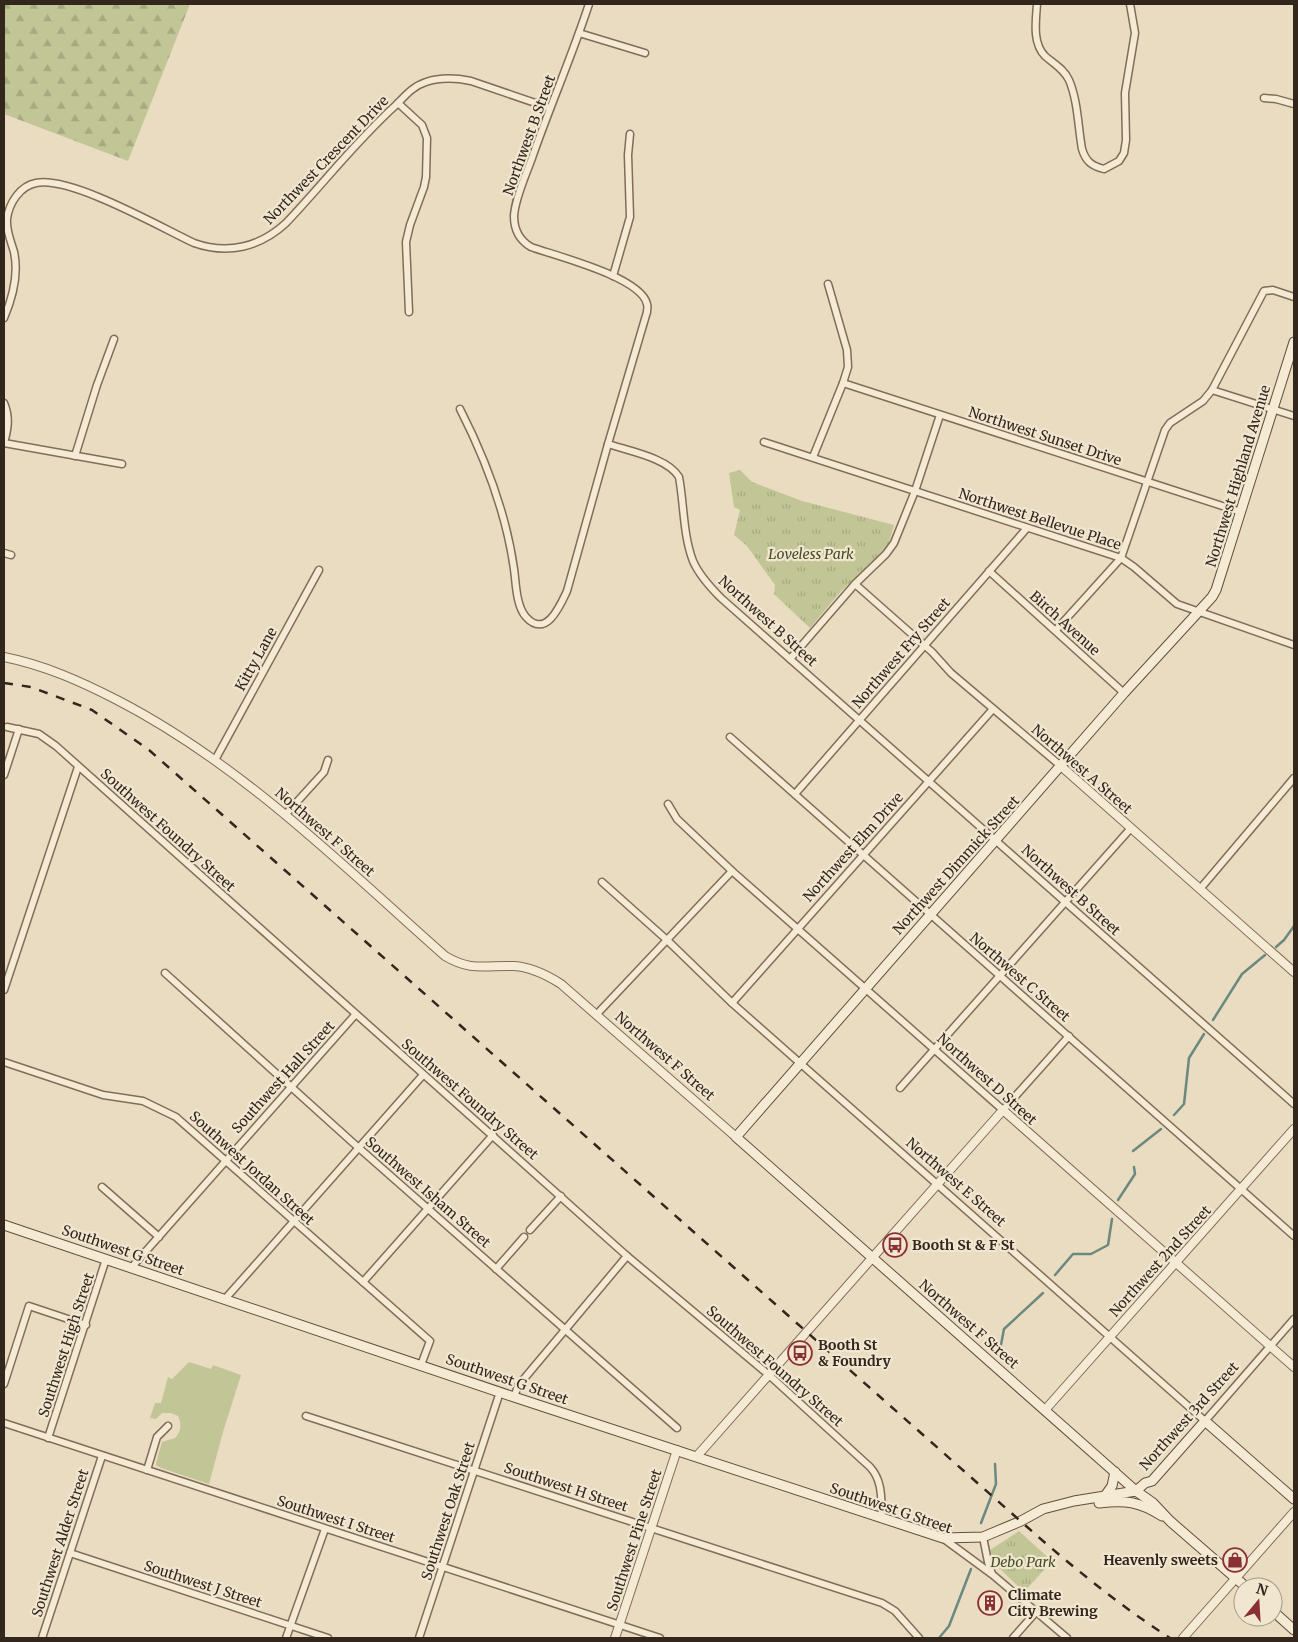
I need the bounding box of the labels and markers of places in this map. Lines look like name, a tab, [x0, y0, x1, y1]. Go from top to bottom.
bus stop icon: Booth St & F St	[882, 1232, 908, 1258]
place label: Booth St & F St	[912, 1236, 1015, 1254]
place label: Booth St & Foundry	[818, 1336, 891, 1370]
bus stop icon: Booth St & Foundry	[787, 1340, 813, 1366]
shop icon: Heavenly sweets	[1222, 1547, 1248, 1573]
place label: Heavenly sweets	[1103, 1551, 1218, 1569]
place label: Climate City Brewing	[1008, 1586, 1098, 1620]
building icon: Climate City Brewing	[977, 1590, 1003, 1616]

